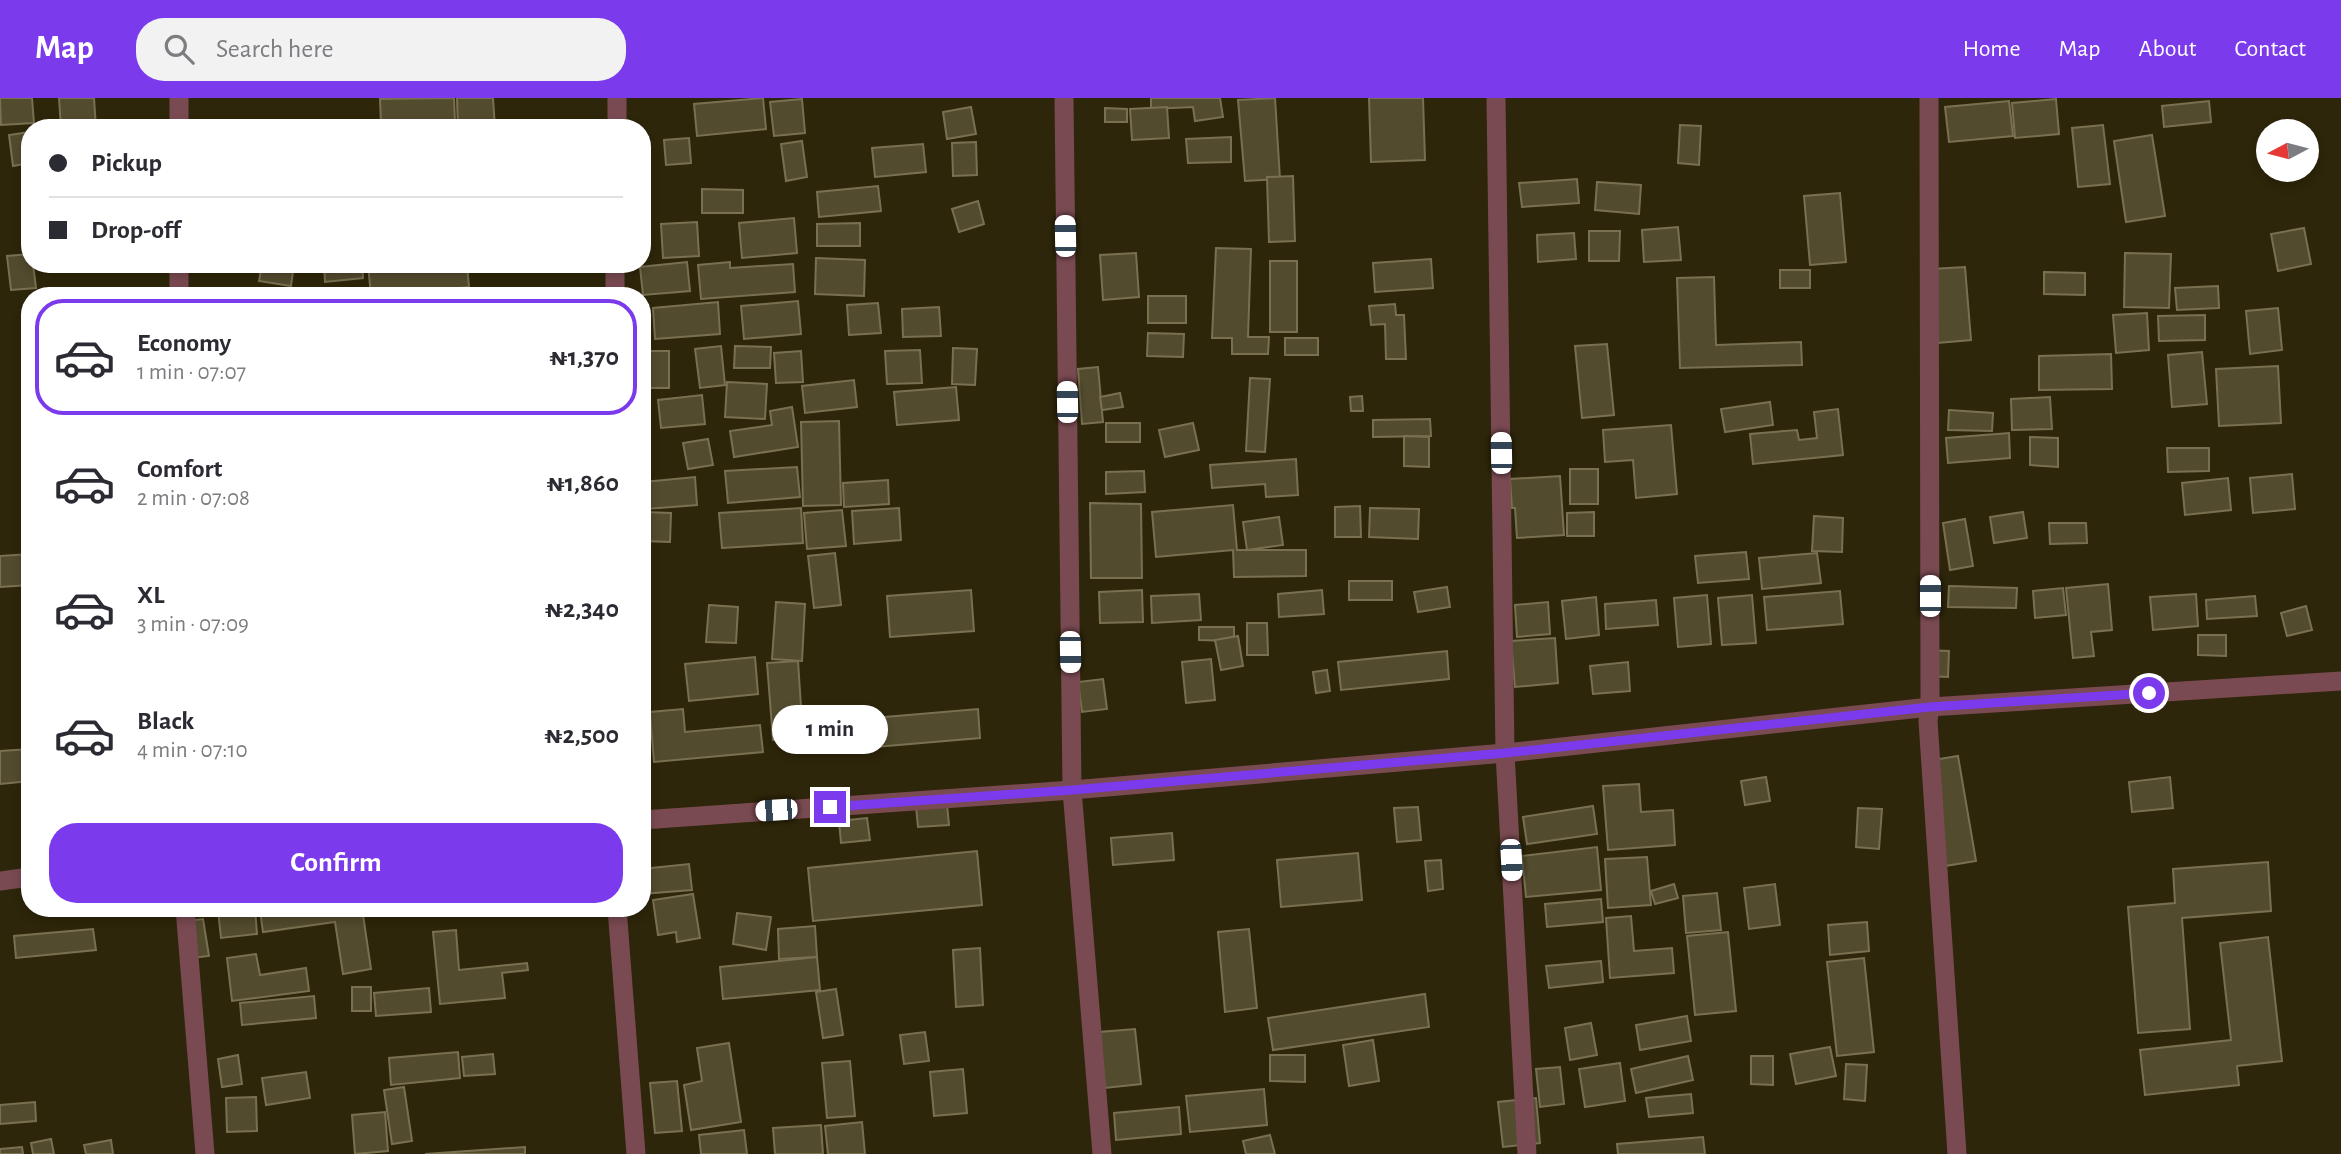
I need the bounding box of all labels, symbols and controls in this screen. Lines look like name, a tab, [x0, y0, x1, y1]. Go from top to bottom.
search box	[136, 18, 626, 81]
icon: search	[160, 30, 198, 68]
text: Map	[35, 32, 94, 65]
text: Search here	[216, 36, 334, 62]
text: Home	[1963, 37, 2021, 61]
text: Map	[2059, 37, 2101, 61]
text: About	[2139, 37, 2196, 61]
text: Contact	[2234, 37, 2306, 61]
north arrow	[2256, 119, 2319, 182]
map controls	[2256, 119, 2319, 182]
text: Pickup	[91, 150, 162, 176]
car	[1055, 215, 1076, 257]
text: Drop-off	[91, 217, 180, 243]
icon: car	[53, 326, 116, 389]
text: Economy	[137, 330, 231, 356]
text: ₦1,370	[549, 344, 619, 370]
text: 1 min · 07:07	[137, 361, 246, 384]
car	[1057, 381, 1078, 423]
car	[1491, 432, 1512, 474]
icon: car	[53, 452, 116, 515]
text: Comfort	[137, 456, 222, 482]
text: ₦1,860	[546, 470, 619, 496]
text: 2 min · 07:08	[137, 487, 250, 510]
car	[1920, 575, 1941, 617]
icon: car	[53, 578, 116, 641]
text: XL	[137, 582, 164, 608]
text: ₦2,340	[545, 596, 619, 622]
text: 3 min · 07:09	[137, 613, 249, 636]
car	[1060, 631, 1081, 673]
route start	[2133, 677, 2165, 709]
icon: car	[53, 704, 116, 767]
callout: 1 min	[772, 706, 888, 754]
text: Black	[137, 708, 194, 734]
text: 1 min	[806, 718, 854, 741]
text: ₦2,500	[544, 722, 619, 748]
text: 4 min · 07:10	[137, 739, 248, 762]
route end	[814, 791, 846, 823]
car	[755, 798, 798, 822]
button: Confirm	[49, 823, 623, 903]
car	[1500, 838, 1523, 882]

